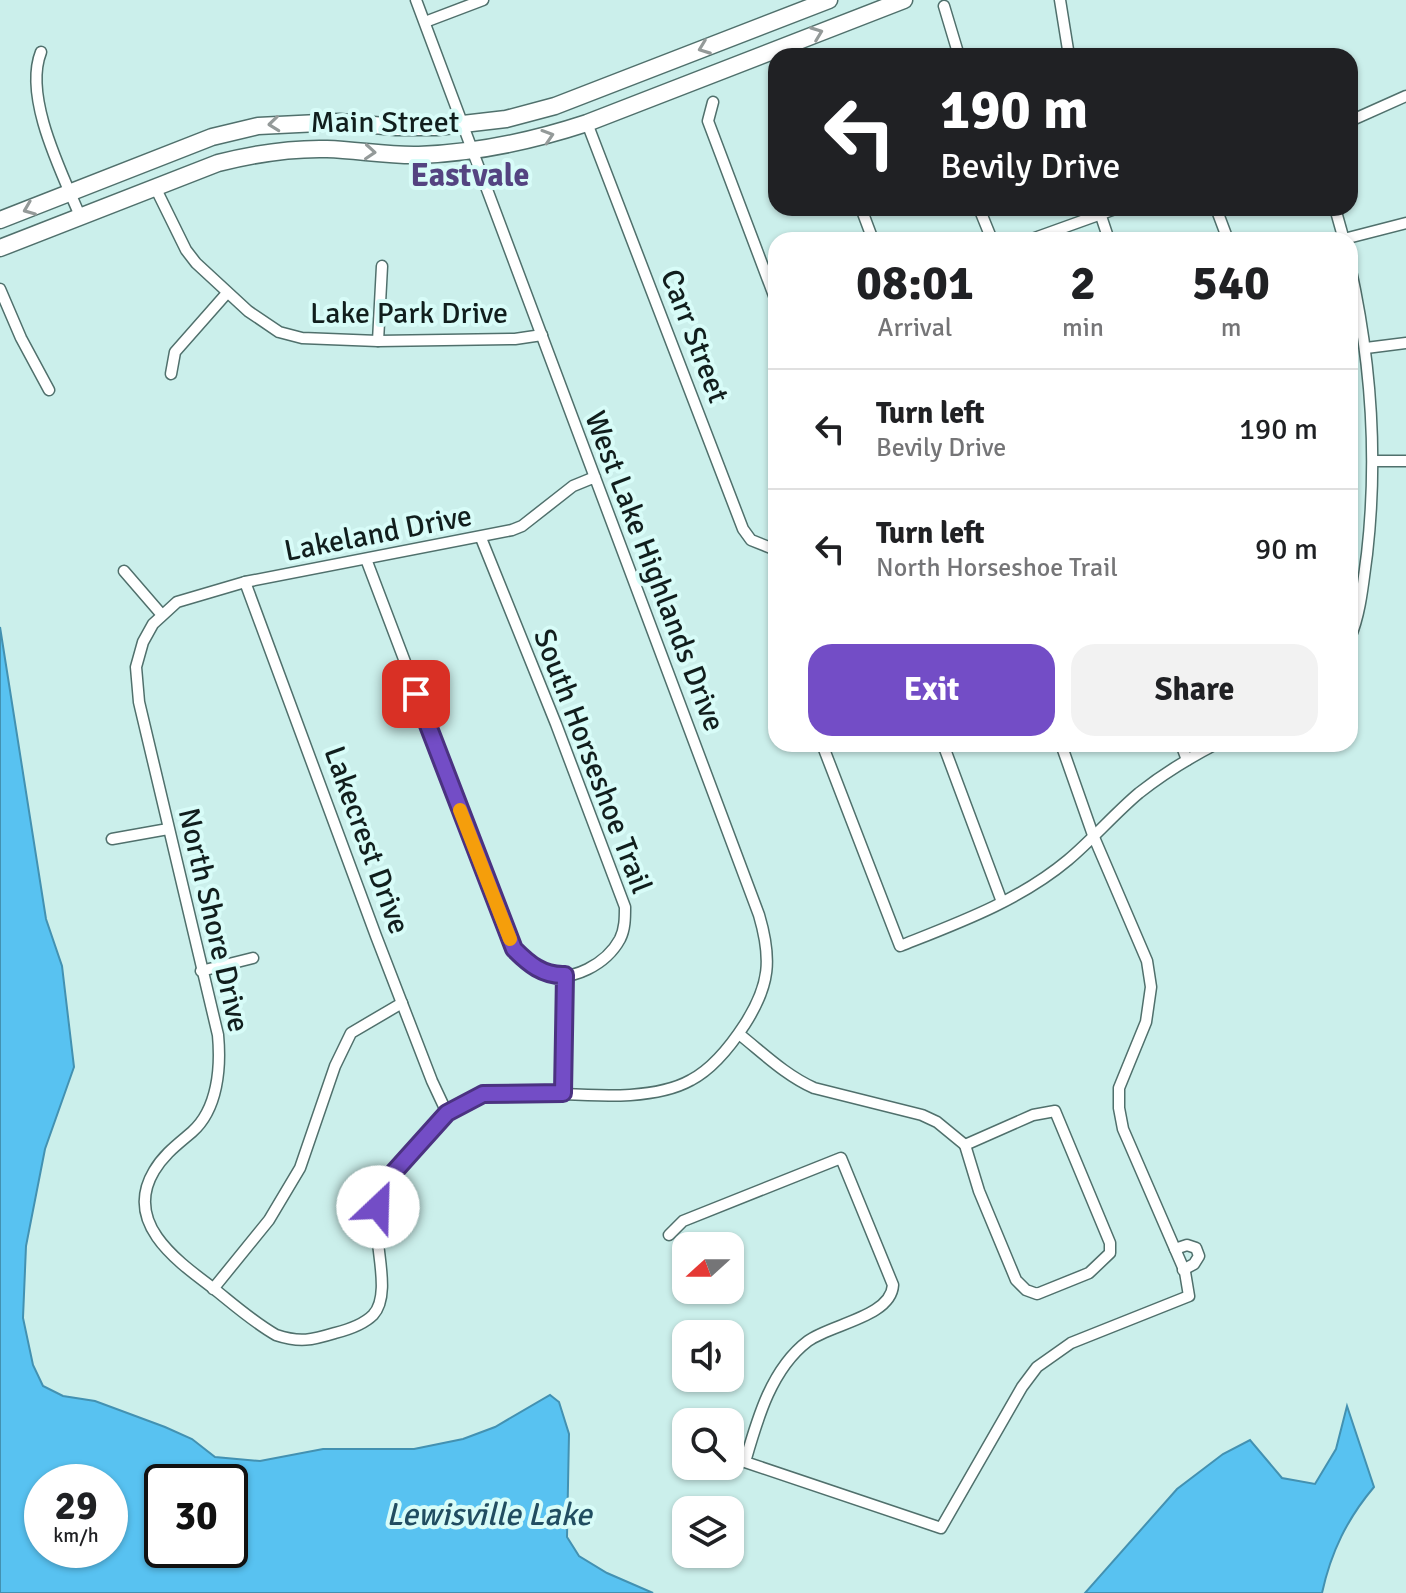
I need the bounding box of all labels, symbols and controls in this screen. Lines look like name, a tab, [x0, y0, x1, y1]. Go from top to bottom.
one-way arrow	[809, 26, 823, 43]
one-way arrow	[698, 38, 712, 55]
text: 190 m	[940, 75, 1088, 144]
icon: left	[808, 80, 912, 184]
street label: Main Street	[311, 104, 459, 141]
one-way arrow	[267, 115, 280, 132]
one-way arrow	[541, 129, 555, 145]
one-way arrow	[364, 143, 377, 160]
text: Bevily Drive	[940, 144, 1120, 189]
district label: Eastvale	[411, 156, 529, 195]
one-way arrow	[23, 199, 37, 216]
text: 08:01	[856, 254, 974, 313]
text: 2	[1070, 254, 1096, 313]
text: 540	[1192, 254, 1270, 313]
street label: Carr Street	[652, 264, 737, 408]
street label: Lake Park Drive	[310, 295, 508, 332]
text: Arrival	[878, 312, 952, 344]
text: min	[1062, 312, 1104, 344]
text: m	[1221, 312, 1241, 344]
text: Turn left	[876, 395, 985, 432]
street label: West Lake Highlands Drive	[576, 406, 733, 736]
icon: left	[808, 407, 852, 451]
text: 190 m	[1239, 411, 1318, 448]
text: Bevily Drive	[876, 432, 1006, 464]
street label: Lakeland Drive	[281, 497, 475, 570]
text: Turn left	[876, 515, 985, 552]
icon: left	[808, 527, 852, 571]
text: 90 m	[1255, 531, 1318, 568]
text: North Horseshoe Trail	[876, 552, 1118, 584]
street label: South Horseshoe Trail	[525, 624, 660, 899]
button: Exit	[808, 644, 1055, 736]
button: Share	[1071, 644, 1318, 736]
pin	[382, 660, 450, 728]
icon: arrive	[394, 672, 438, 716]
street label: Lakecrest Drive	[315, 741, 418, 939]
street label: North Shore Drive	[170, 804, 257, 1036]
position arrow	[336, 1165, 420, 1249]
north arrow	[672, 1232, 744, 1304]
map controls	[672, 1232, 744, 1568]
button: sound	[672, 1320, 744, 1392]
button: search	[672, 1408, 744, 1480]
speed limit sign: 30	[144, 1464, 248, 1568]
text: 29	[54, 1481, 98, 1531]
water label: Lewisville Lake	[386, 1495, 594, 1534]
button: layers	[672, 1496, 744, 1568]
text: km/h	[53, 1523, 99, 1548]

